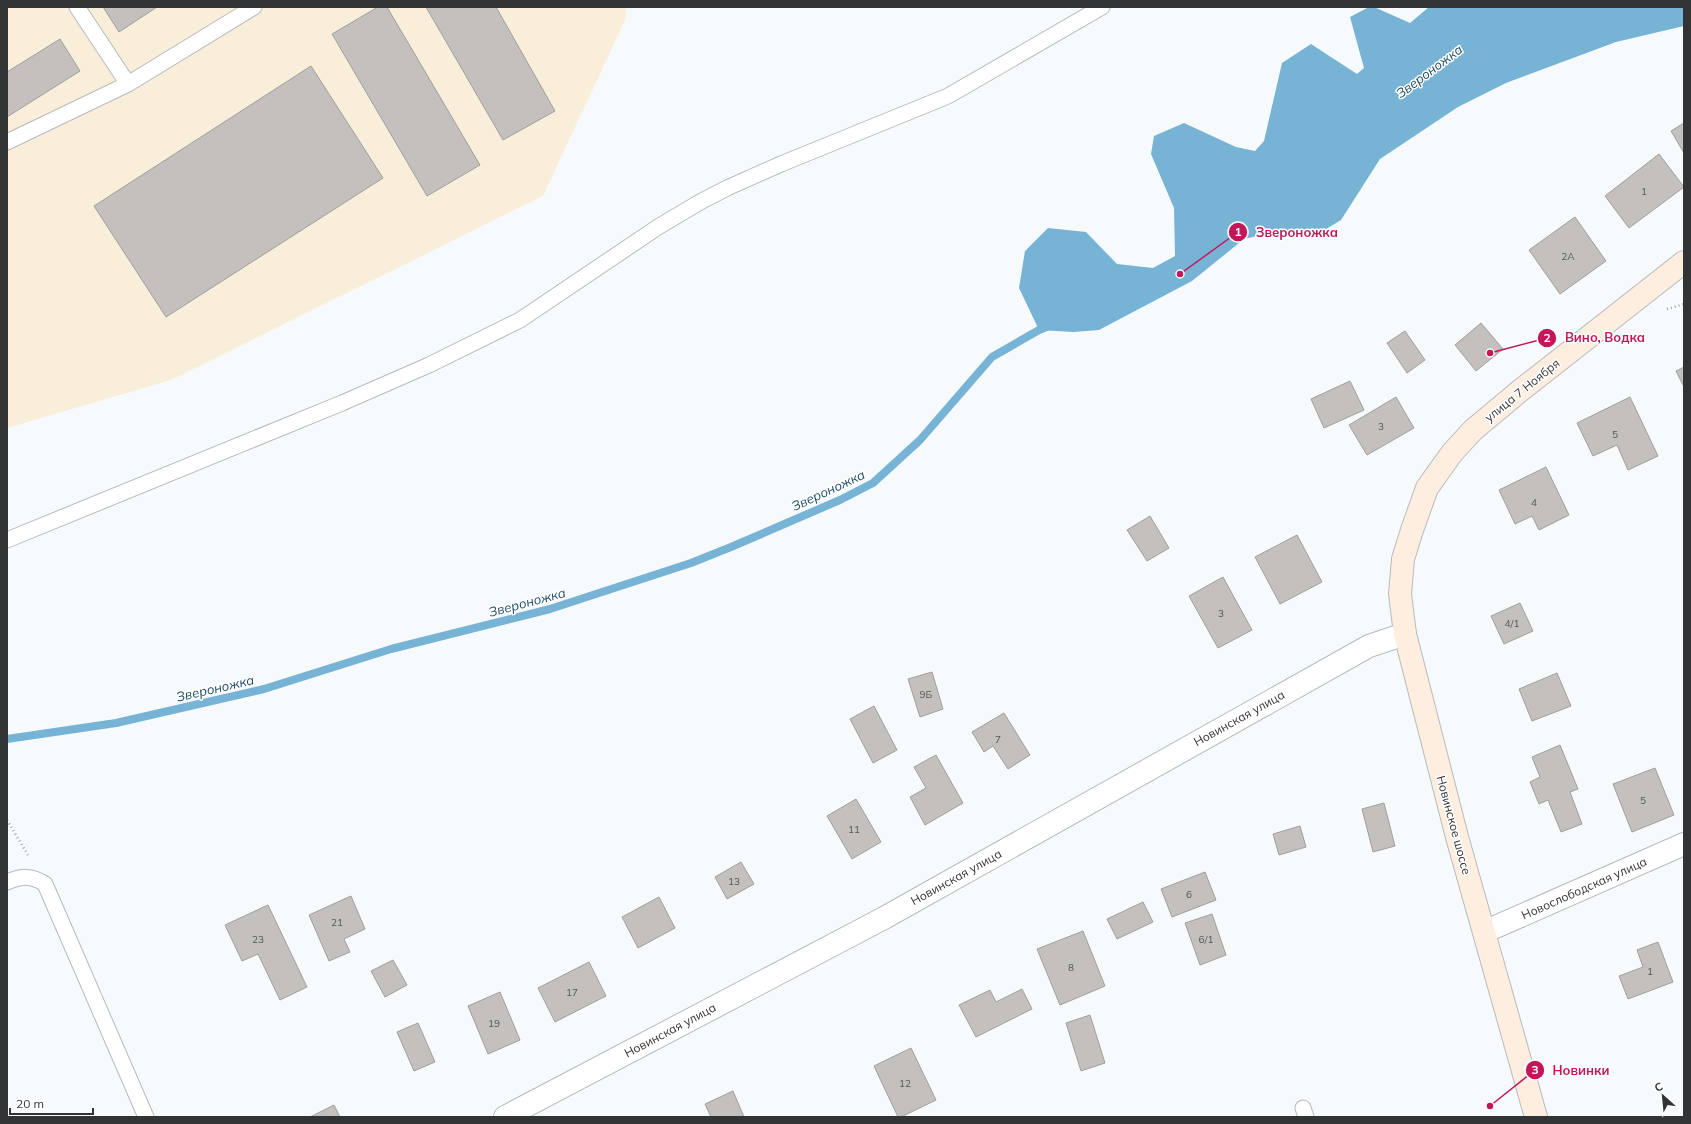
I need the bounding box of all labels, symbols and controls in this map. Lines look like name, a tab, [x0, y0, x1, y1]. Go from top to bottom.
water label: Звероножка	[1393, 41, 1465, 101]
house number: 1	[1641, 185, 1647, 198]
callout: Звероножка	[1228, 220, 1346, 245]
text: 1	[1234, 224, 1242, 239]
text: Звероножка	[1256, 224, 1338, 240]
house number: 2А	[1561, 250, 1575, 263]
callout: Вино, Водка	[1537, 325, 1654, 350]
text: Вино, Водка	[1565, 329, 1645, 345]
text: 2	[1543, 330, 1551, 345]
street label: улица 7 Ноября	[1482, 355, 1562, 425]
house number: 3	[1378, 420, 1384, 433]
house number: 5	[1612, 428, 1618, 441]
water label: Звероножка	[789, 466, 867, 514]
house number: 4	[1531, 496, 1537, 509]
water label: Звероножка	[487, 584, 567, 620]
house number: 3	[1218, 607, 1224, 620]
house number: 4/1	[1505, 617, 1519, 630]
water label: Звероножка	[175, 671, 255, 705]
street label: Новинская улица	[1191, 687, 1287, 749]
house number: 9Б	[920, 688, 933, 701]
house number: 7	[995, 733, 1001, 746]
street label: Новинское шоссе	[1434, 774, 1475, 877]
house number: 5	[1640, 794, 1646, 807]
house number: 11	[848, 823, 860, 836]
street label: Новинская улица	[908, 846, 1004, 908]
street label: Новослободская улица	[1519, 854, 1649, 922]
house number: 13	[728, 875, 740, 888]
house number: 6	[1186, 888, 1192, 901]
house number: 21	[331, 916, 343, 929]
house number: 23	[252, 933, 264, 946]
house number: 6/1	[1199, 933, 1213, 946]
house number: 8	[1068, 961, 1074, 974]
house number: 1	[1647, 965, 1653, 978]
house number: 17	[566, 986, 578, 999]
street label: Новинская улица	[622, 1000, 718, 1060]
house number: 19	[488, 1017, 500, 1030]
callout: Новинки	[1525, 1058, 1618, 1083]
text: 3	[1531, 1062, 1539, 1077]
text: Новинки	[1553, 1062, 1609, 1078]
north arrow	[1643, 1076, 1683, 1116]
house number: 12	[899, 1077, 911, 1090]
text: С	[1652, 1079, 1665, 1095]
scale bar	[10, 1090, 93, 1116]
text: 20 m	[16, 1096, 44, 1111]

